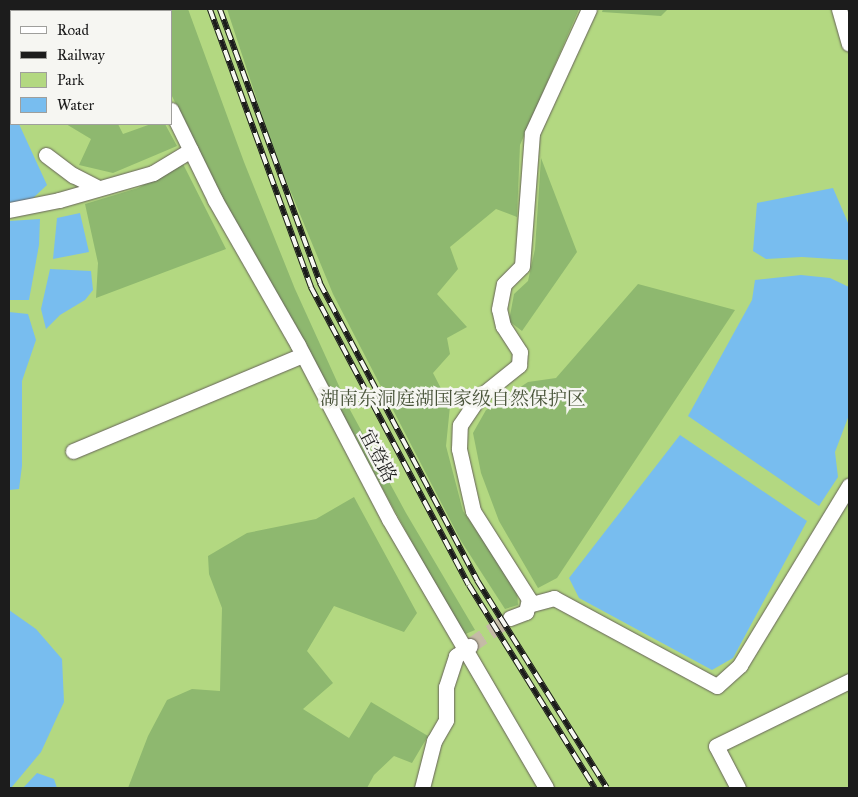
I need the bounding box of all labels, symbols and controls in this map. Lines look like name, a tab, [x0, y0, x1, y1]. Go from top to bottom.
legend	[10, 10, 172, 125]
text: Road	[57, 21, 89, 39]
text: Railway	[57, 46, 105, 64]
text: Park	[57, 71, 84, 89]
text: Water	[57, 96, 94, 114]
park label: 湖南东洞庭湖国家级自然保护区	[320, 388, 586, 410]
street label: 宜登路	[355, 425, 401, 487]

